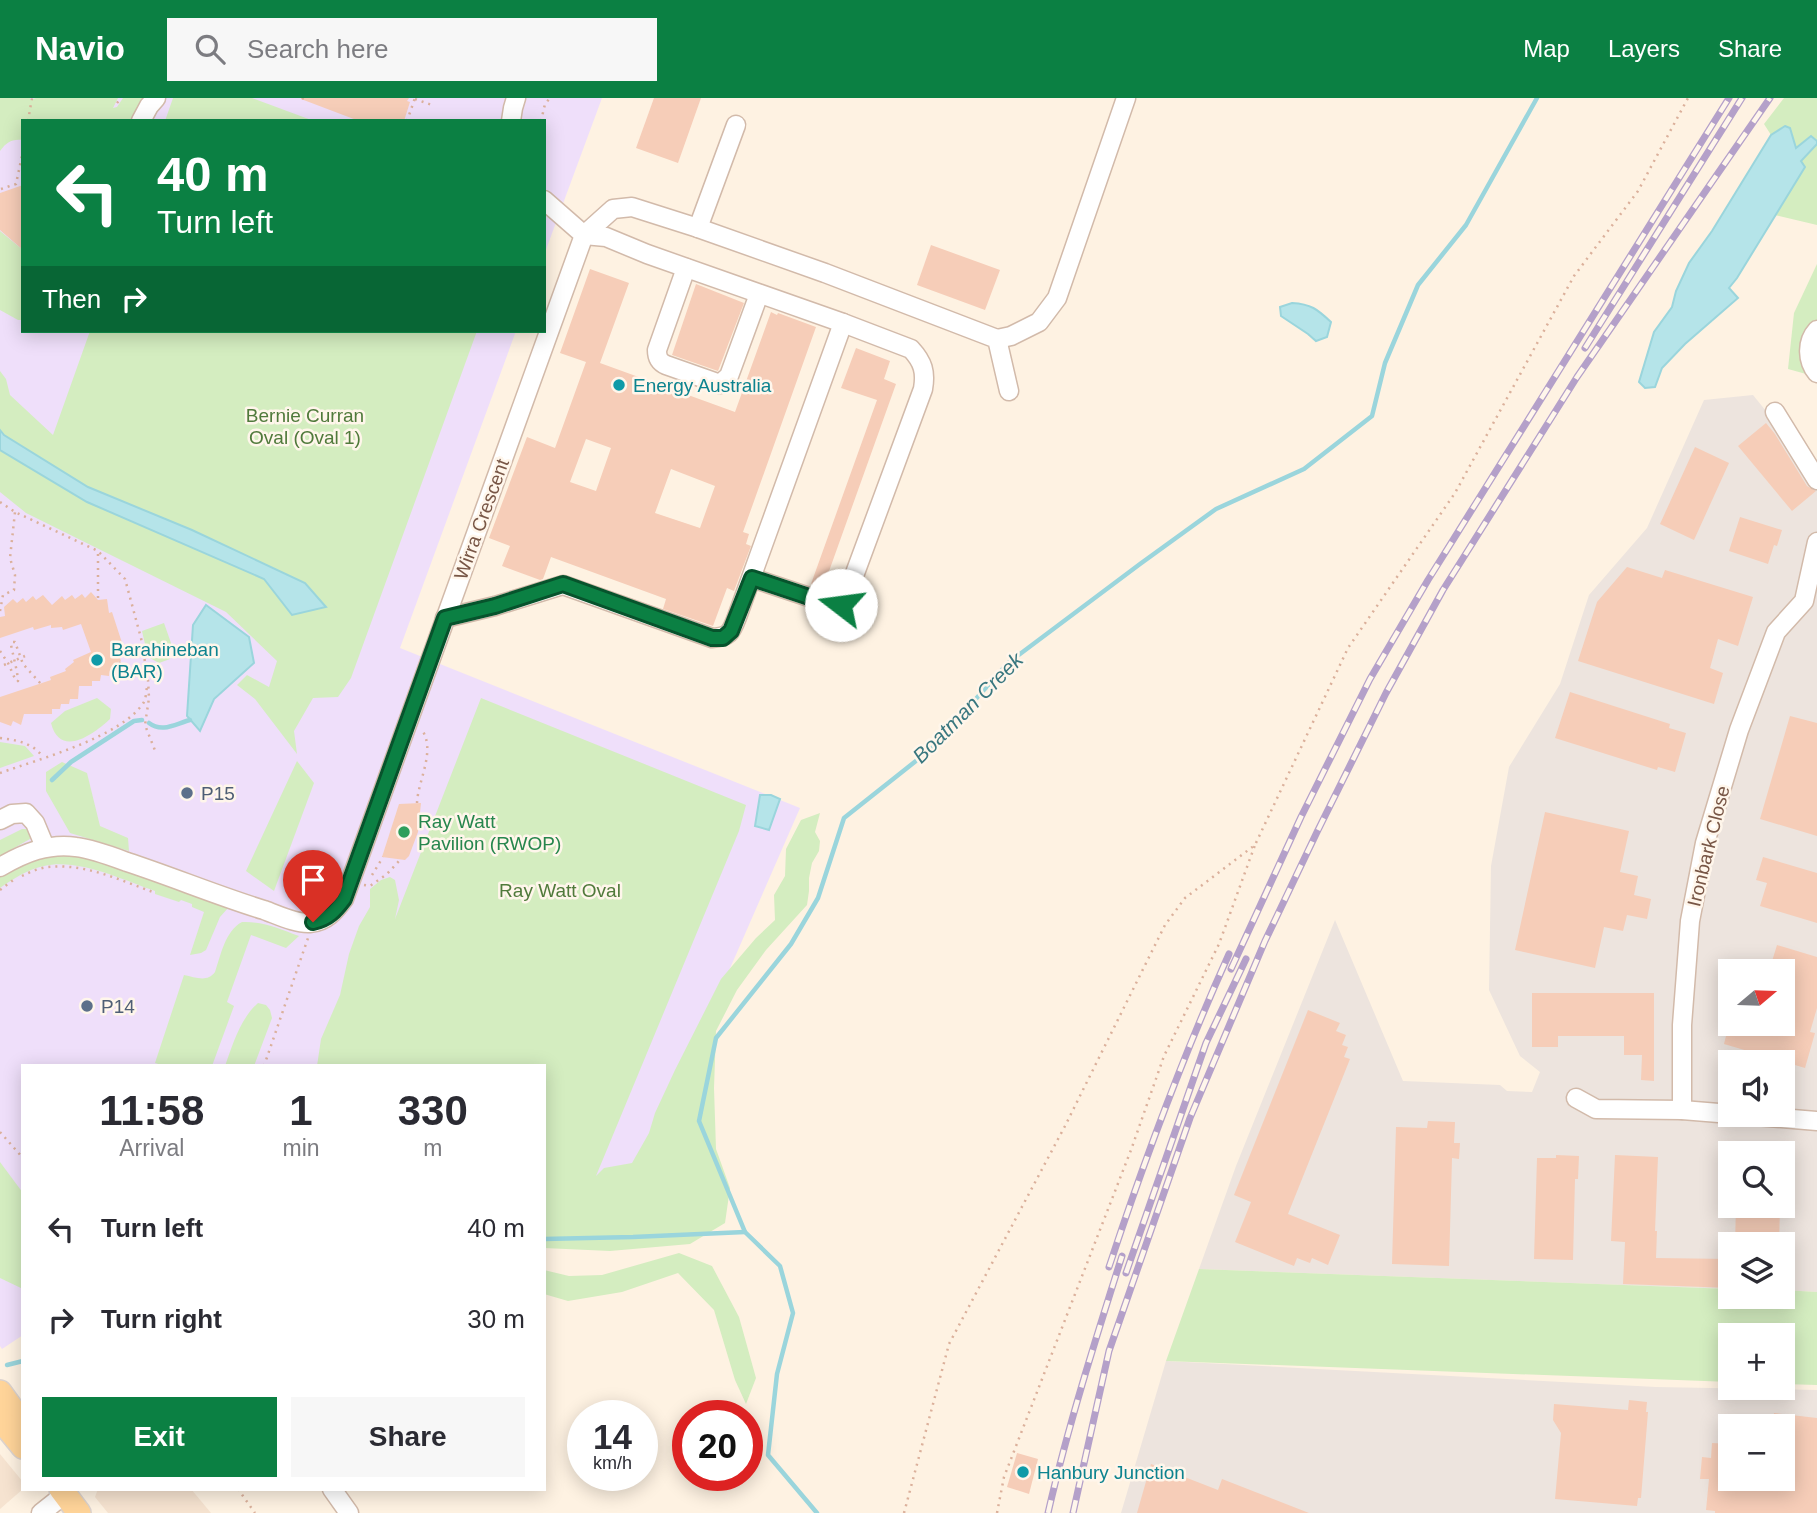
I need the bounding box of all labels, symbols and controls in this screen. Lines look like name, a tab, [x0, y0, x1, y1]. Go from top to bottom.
search box	[167, 18, 657, 81]
text: Navio	[35, 30, 125, 67]
icon: search	[191, 30, 229, 68]
text: Search here	[247, 34, 389, 64]
text: Map	[1523, 35, 1570, 62]
text: Layers	[1608, 35, 1680, 62]
text: Share	[1718, 35, 1782, 62]
icon: left	[42, 147, 133, 238]
text: 40 m	[157, 147, 269, 201]
text: Turn left	[157, 204, 273, 240]
icon: right	[115, 280, 153, 318]
text: Then	[42, 284, 101, 314]
place label: Energy Australia	[633, 375, 772, 396]
marker: Energy Australia	[611, 377, 627, 393]
park label: Bernie Curran Oval (Oval 1)	[246, 405, 364, 448]
street label: Wirra Crescent	[450, 455, 513, 582]
position arrow	[804, 568, 878, 642]
place label: Barahineban (BAR)	[111, 639, 219, 682]
water label: Boatman Creek	[908, 647, 1028, 767]
marker: Barahineban (BAR)	[89, 652, 105, 668]
place label: P15	[201, 783, 235, 804]
street label: Ironbark Close	[1683, 784, 1734, 909]
marker: P15	[179, 785, 195, 801]
place label: Ray Watt Pavilion (RWOP)	[418, 811, 561, 854]
marker: Ray Watt Pavilion (RWOP)	[396, 824, 412, 840]
pin	[283, 850, 343, 922]
icon: arrive	[294, 861, 332, 899]
park label: Ray Watt Oval	[499, 880, 621, 901]
north arrow	[1718, 959, 1796, 1036]
map controls	[1718, 959, 1795, 1491]
place label: P14	[101, 996, 135, 1017]
marker: P14	[79, 998, 95, 1014]
button: sound	[1718, 1050, 1795, 1127]
text: 11:58	[99, 1087, 204, 1134]
text: 1	[289, 1087, 313, 1134]
text: 330	[398, 1087, 468, 1134]
text: Arrival	[119, 1135, 184, 1161]
text: min	[282, 1135, 320, 1161]
text: m	[423, 1135, 442, 1161]
button: search	[1718, 1141, 1795, 1218]
icon: left	[42, 1210, 80, 1248]
text: Turn left	[101, 1213, 203, 1243]
text: 40 m	[467, 1213, 525, 1243]
button: layers	[1718, 1232, 1795, 1309]
icon: right	[42, 1301, 80, 1339]
text: Turn right	[101, 1304, 222, 1334]
text: 30 m	[467, 1304, 525, 1334]
button: +	[1718, 1323, 1795, 1400]
button: Exit	[42, 1397, 277, 1477]
button: Share	[291, 1397, 525, 1477]
speed limit sign: 20	[672, 1400, 763, 1491]
button: −	[1718, 1414, 1795, 1491]
text: 14	[593, 1417, 632, 1456]
text: km/h	[593, 1453, 632, 1473]
place label: Hanbury Junction	[1037, 1462, 1185, 1483]
marker: Hanbury Junction	[1015, 1464, 1031, 1480]

